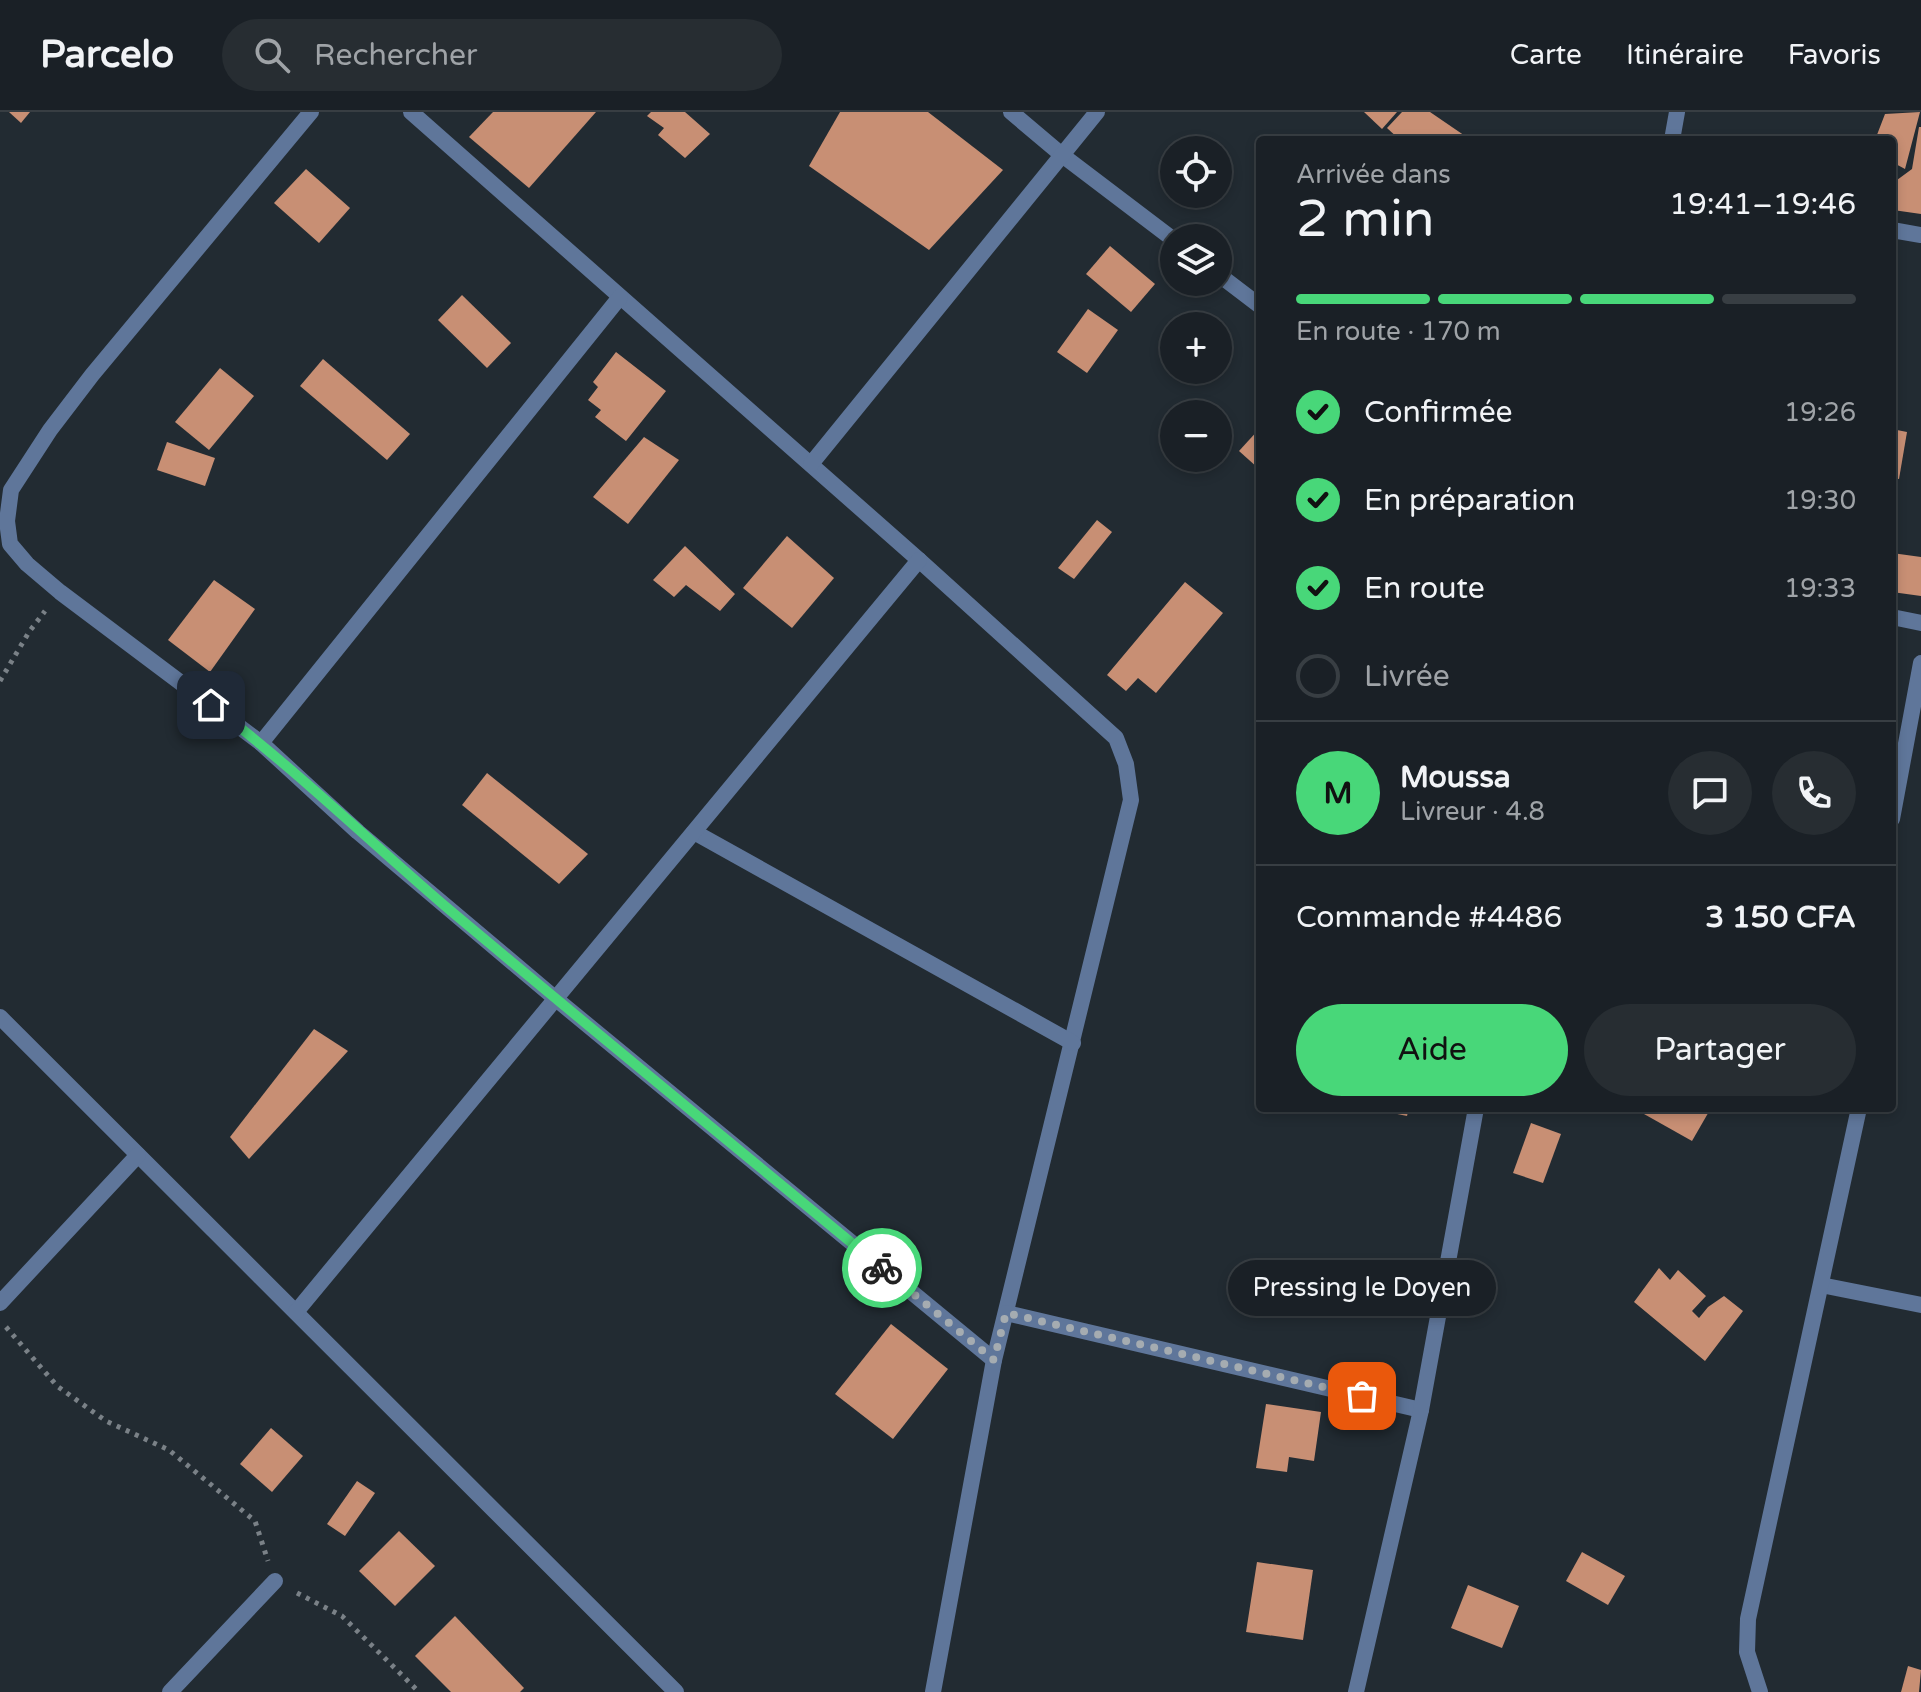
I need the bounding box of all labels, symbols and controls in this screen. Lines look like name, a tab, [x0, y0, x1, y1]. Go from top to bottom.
search box	[222, 19, 782, 91]
text: Parcelo	[40, 32, 174, 78]
icon: search	[250, 33, 294, 77]
text: Rechercher	[314, 37, 477, 74]
text: Carte	[1510, 38, 1582, 72]
text: Itinéraire	[1626, 38, 1744, 72]
text: Favoris	[1788, 38, 1881, 72]
map controls	[1160, 136, 1232, 472]
button: locate	[1160, 136, 1232, 208]
text: Arrivée dans	[1296, 159, 1451, 190]
text: 19:41–19:46	[1669, 186, 1856, 223]
text: 2 min	[1296, 188, 1435, 251]
button: layers	[1160, 224, 1232, 296]
button: +	[1160, 312, 1232, 384]
text: En route · 170 m	[1296, 316, 1501, 347]
icon: check	[1296, 390, 1340, 434]
text: Confirmée	[1364, 394, 1513, 431]
text: 19:26	[1784, 397, 1856, 428]
button: −	[1160, 400, 1232, 472]
icon: check	[1296, 478, 1340, 522]
text: En préparation	[1364, 482, 1575, 519]
text: 19:30	[1784, 485, 1856, 516]
icon: check	[1296, 566, 1340, 610]
text: En route	[1364, 570, 1485, 607]
text: 19:33	[1784, 573, 1856, 604]
text: Livrée	[1364, 658, 1450, 695]
pin	[177, 671, 245, 739]
icon: home	[189, 683, 233, 727]
button: chat	[1668, 751, 1752, 835]
button: phone	[1772, 751, 1856, 835]
text: Moussa	[1400, 759, 1511, 796]
text: M	[1324, 775, 1352, 812]
text: Livreur · 4.8	[1400, 796, 1545, 827]
text: Commande #4486	[1296, 899, 1562, 936]
text: 3 150 CFA	[1705, 899, 1856, 936]
button: Aide	[1296, 1004, 1568, 1096]
button: Partager	[1584, 1004, 1856, 1096]
courier	[842, 1228, 922, 1308]
icon: bike	[860, 1246, 904, 1290]
callout: Pressing le Doyen	[1228, 1260, 1496, 1316]
text: Pressing le Doyen	[1253, 1272, 1471, 1303]
pin	[1328, 1362, 1396, 1430]
icon: bag	[1340, 1374, 1384, 1418]

